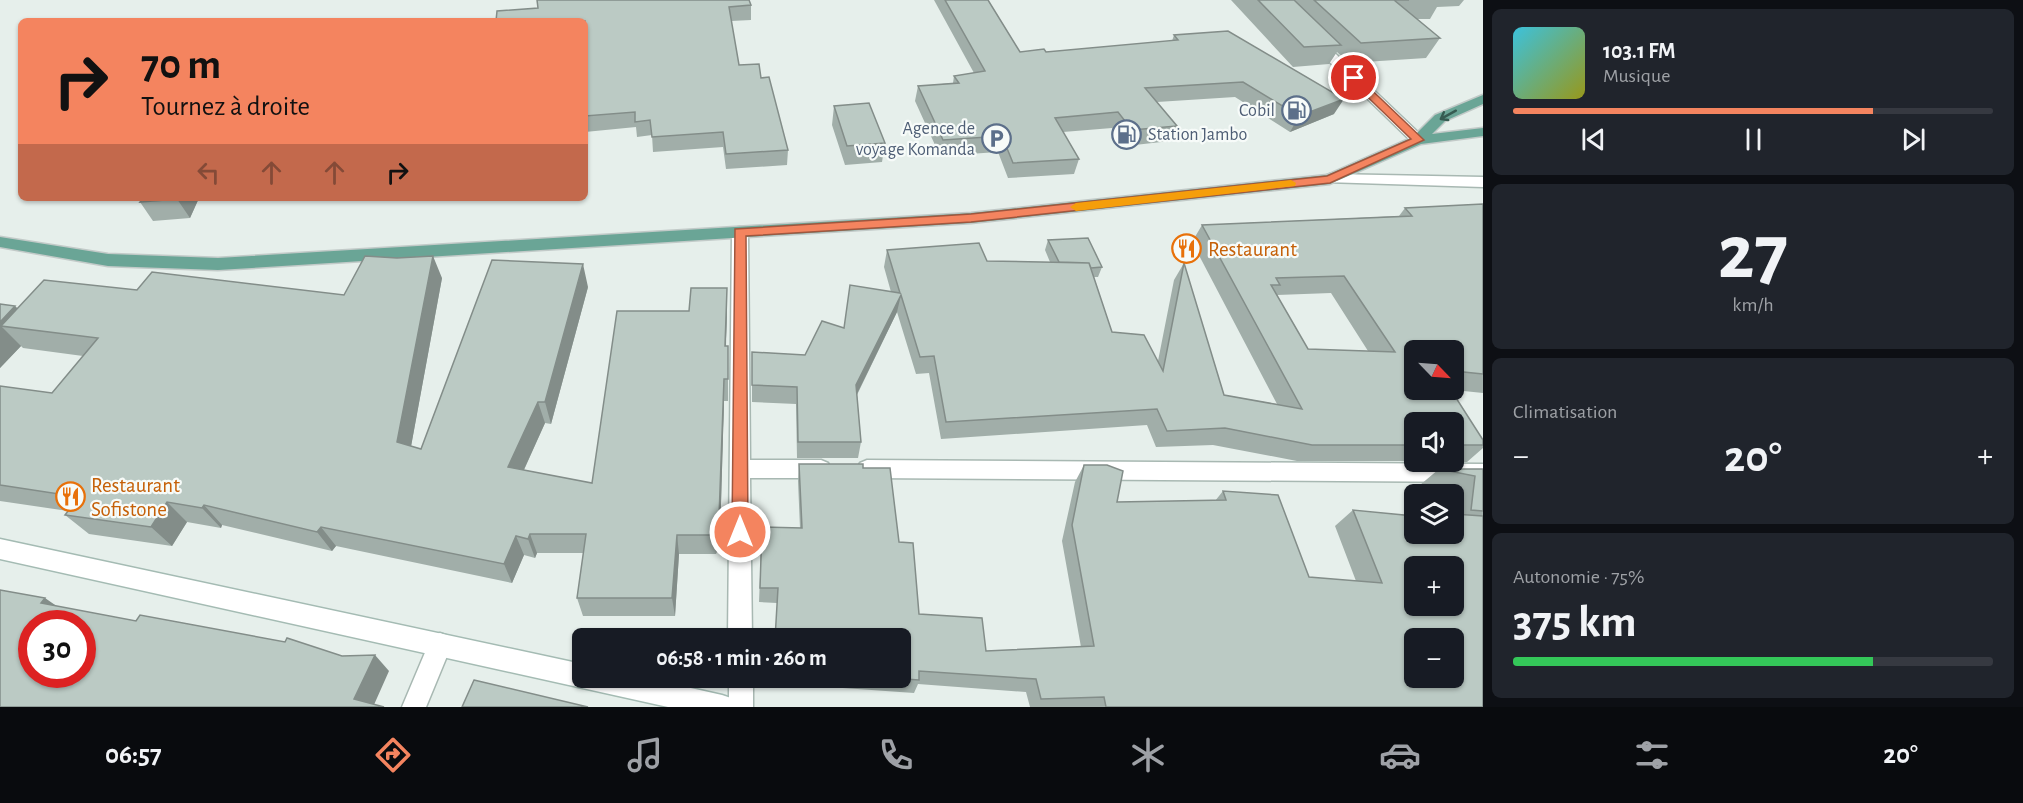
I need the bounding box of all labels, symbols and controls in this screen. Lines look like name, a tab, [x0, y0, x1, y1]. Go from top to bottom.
text: 103.1 FM	[1603, 40, 1676, 62]
icon: right	[42, 42, 120, 120]
text: 70 m	[141, 44, 221, 86]
pin	[1328, 52, 1379, 103]
icon: arrive	[1337, 61, 1370, 94]
text: Musique	[1603, 66, 1670, 86]
text: Tournez à droite	[141, 93, 310, 120]
fuel station icon: Cobil	[1280, 95, 1312, 127]
place label: Cobil	[1239, 102, 1275, 120]
one-way arrow	[1439, 110, 1457, 121]
fuel station icon: Station Jambo	[1111, 119, 1143, 151]
place label: Agence de voyage Komanda	[856, 120, 975, 159]
parking icon: Agence de voyage Komanda	[980, 123, 1012, 155]
icon: previous	[1577, 123, 1610, 156]
icon: pause	[1737, 123, 1770, 156]
icon: next	[1897, 123, 1930, 156]
place label: Station Jambo	[1148, 126, 1248, 144]
icon: left	[192, 156, 225, 189]
icon: ahead	[255, 156, 288, 189]
icon: ahead	[318, 156, 351, 189]
icon: right	[381, 156, 414, 189]
text: 27	[1718, 215, 1788, 293]
restaurant icon: Restaurant	[1171, 233, 1203, 265]
place label: Restaurant	[1208, 239, 1297, 260]
text: km/h	[1732, 295, 1774, 315]
north arrow	[1404, 340, 1464, 400]
map controls	[1404, 340, 1464, 688]
text: Climatisation	[1513, 402, 1617, 422]
button: sound	[1404, 412, 1464, 472]
text: 20°	[1724, 435, 1782, 480]
text: −	[1513, 440, 1529, 473]
text: +	[1977, 440, 1993, 473]
place label: Restaurant Sofistone	[91, 475, 180, 520]
restaurant icon: Restaurant Sofistone	[54, 481, 86, 513]
button: layers	[1404, 484, 1464, 544]
position arrow	[708, 500, 772, 564]
button: +	[1404, 556, 1464, 616]
text: Autonomie · 75%	[1513, 567, 1644, 587]
text: 375 km	[1513, 600, 1637, 645]
speed limit sign: 30	[18, 610, 96, 688]
button: −	[1404, 628, 1464, 688]
text: 06:58 · 1 min · 260 m	[656, 647, 827, 669]
icon: directions	[372, 734, 414, 776]
icon: music	[624, 734, 666, 776]
icon: phone	[875, 734, 917, 776]
icon: climate	[1127, 734, 1169, 776]
icon: car	[1379, 734, 1421, 776]
icon: filters	[1631, 734, 1673, 776]
text: 06:57	[105, 741, 162, 768]
text: 20°	[1883, 741, 1918, 768]

